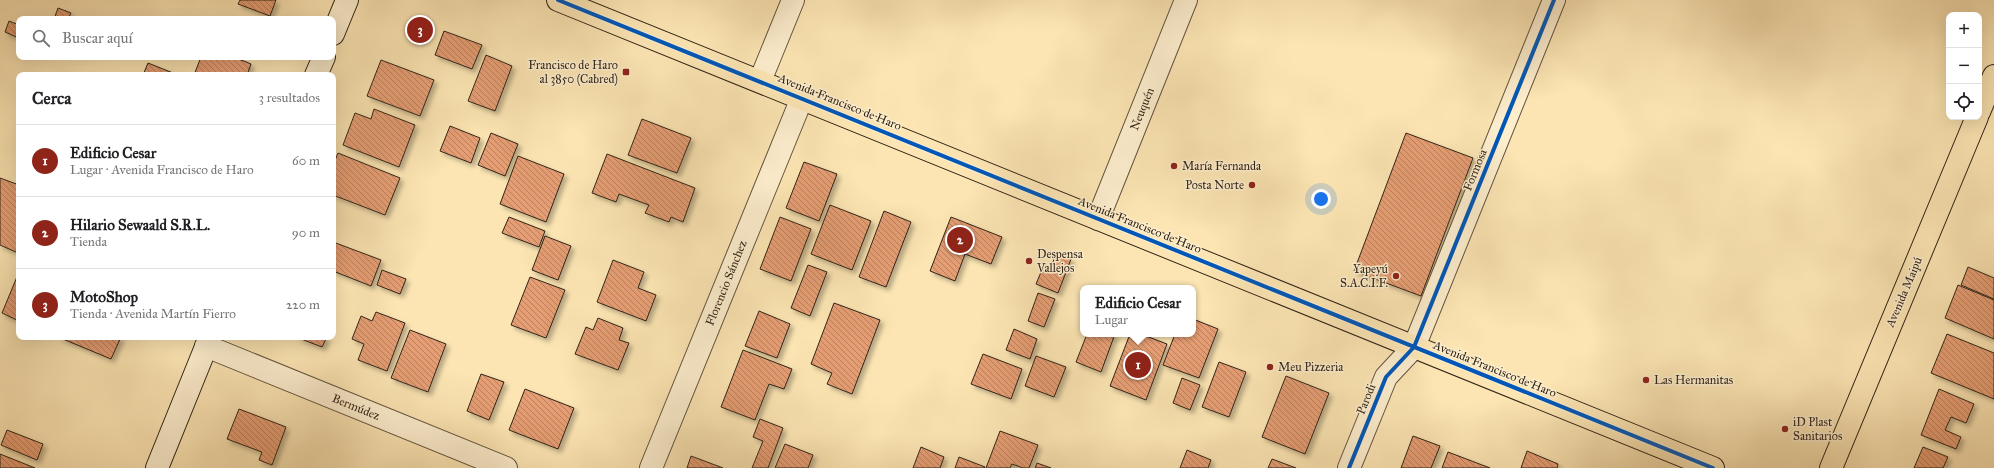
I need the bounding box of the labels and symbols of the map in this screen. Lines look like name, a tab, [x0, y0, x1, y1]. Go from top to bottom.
pin: 3	[407, 15, 433, 45]
place label: Francisco de Haro al 3850 (Cabred)	[528, 58, 618, 86]
marker: Francisco de Haro al 3850 (Cabred)	[621, 67, 631, 77]
street label: Avenida Francisco de Haro	[776, 71, 904, 133]
street label: Neuquén	[1127, 85, 1158, 133]
street label: Formosa	[1460, 146, 1490, 193]
place label: María Fernanda	[1182, 159, 1262, 173]
marker: María Fernanda	[1169, 161, 1179, 171]
place label: Posta Norte	[1185, 178, 1244, 192]
marker: Posta Norte	[1247, 180, 1257, 190]
your location	[1311, 189, 1331, 209]
street label: Avenida Francisco de Haro	[1076, 194, 1204, 256]
pin: 2	[947, 225, 973, 255]
street label: Florencio Sánchez	[703, 238, 750, 328]
place label: Despensa Vallejos	[1036, 247, 1084, 275]
street label: Avenida Maipú	[1883, 254, 1925, 330]
marker: Despensa Vallejos	[1024, 256, 1034, 266]
place label: Yapeyú S.A.C.I.F.	[1340, 262, 1389, 290]
marker: Yapeyú S.A.C.I.F.	[1391, 271, 1401, 281]
street label: Avenida Francisco de Haro	[1431, 338, 1559, 400]
pin: 1	[1125, 350, 1151, 380]
place label: Meu Pizzeria	[1278, 360, 1344, 374]
marker: Meu Pizzeria	[1265, 362, 1275, 372]
place label: Las Hermanitas	[1654, 373, 1733, 387]
marker: Las Hermanitas	[1641, 375, 1651, 385]
street label: Parodi	[1354, 381, 1379, 416]
street label: Bermúdez	[330, 391, 382, 423]
place label: iD Plast Sanitarios	[1793, 415, 1842, 443]
marker: iD Plast Sanitarios	[1780, 424, 1790, 434]

